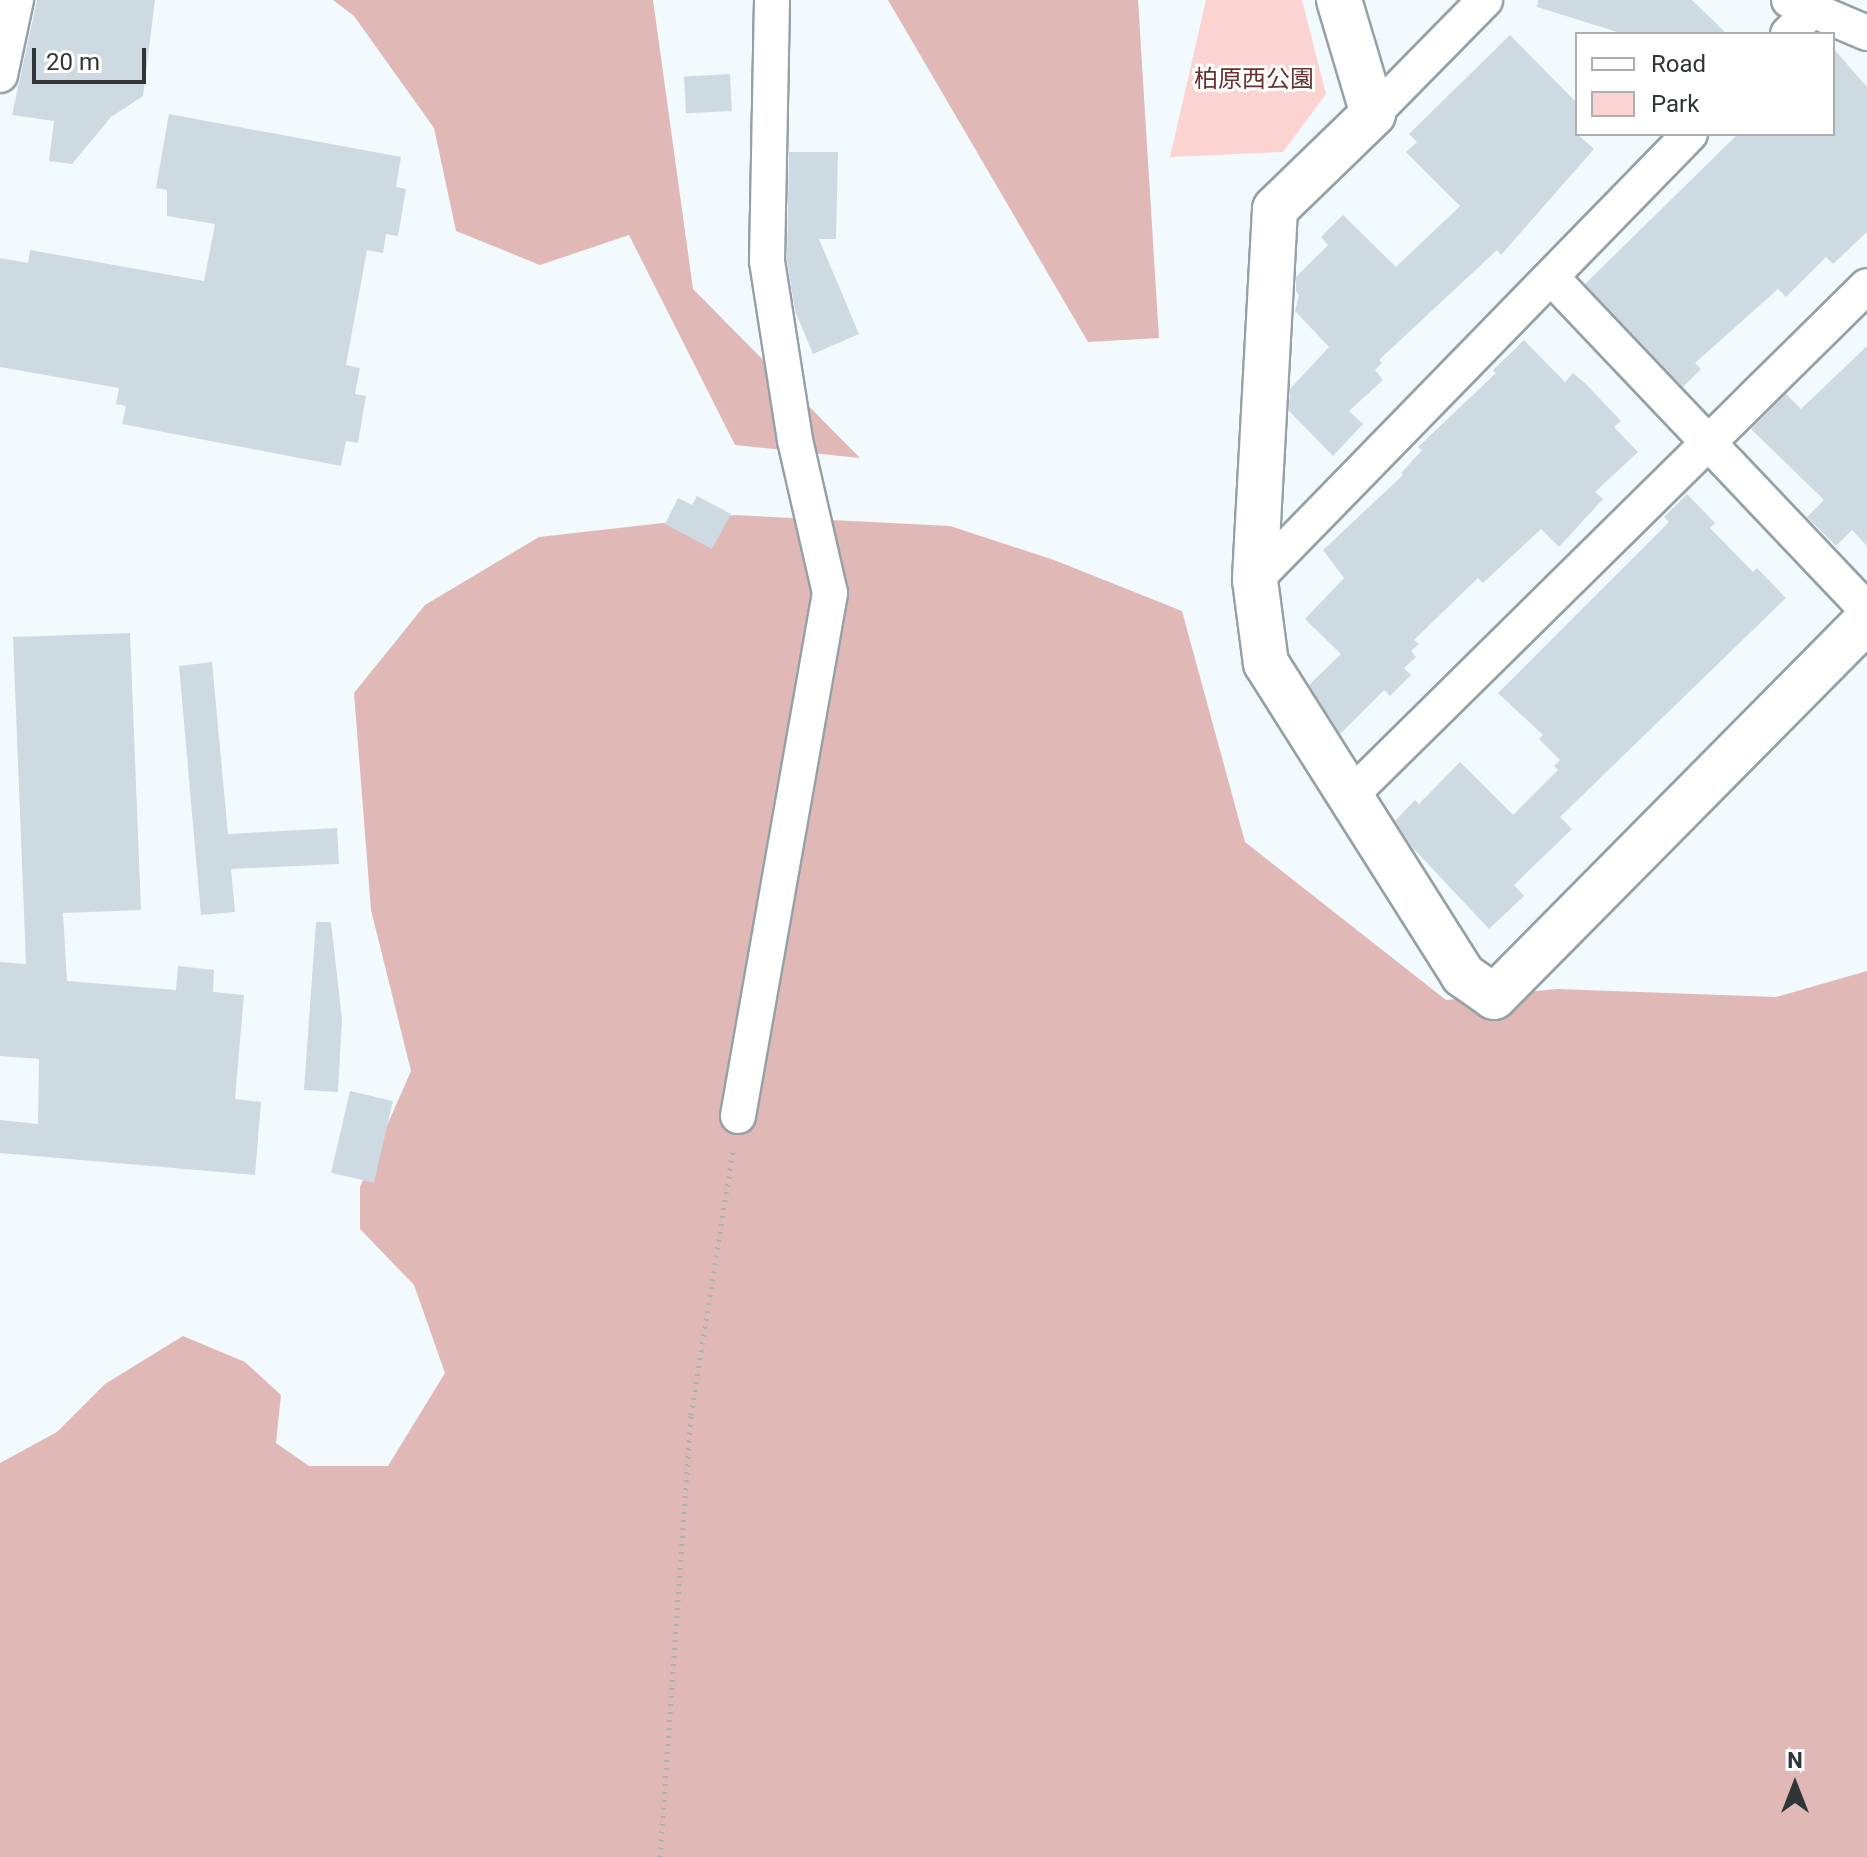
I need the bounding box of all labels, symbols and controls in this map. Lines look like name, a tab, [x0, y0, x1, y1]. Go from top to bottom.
scale bar	[36, 32, 150, 82]
legend	[1575, 32, 1835, 136]
text: 20 m	[46, 48, 100, 76]
text: Road	[1651, 50, 1706, 78]
park label: 柏原西公園	[1194, 66, 1314, 94]
text: Park	[1651, 90, 1699, 118]
north arrow	[1755, 1745, 1835, 1825]
text: N	[1787, 1748, 1803, 1773]

